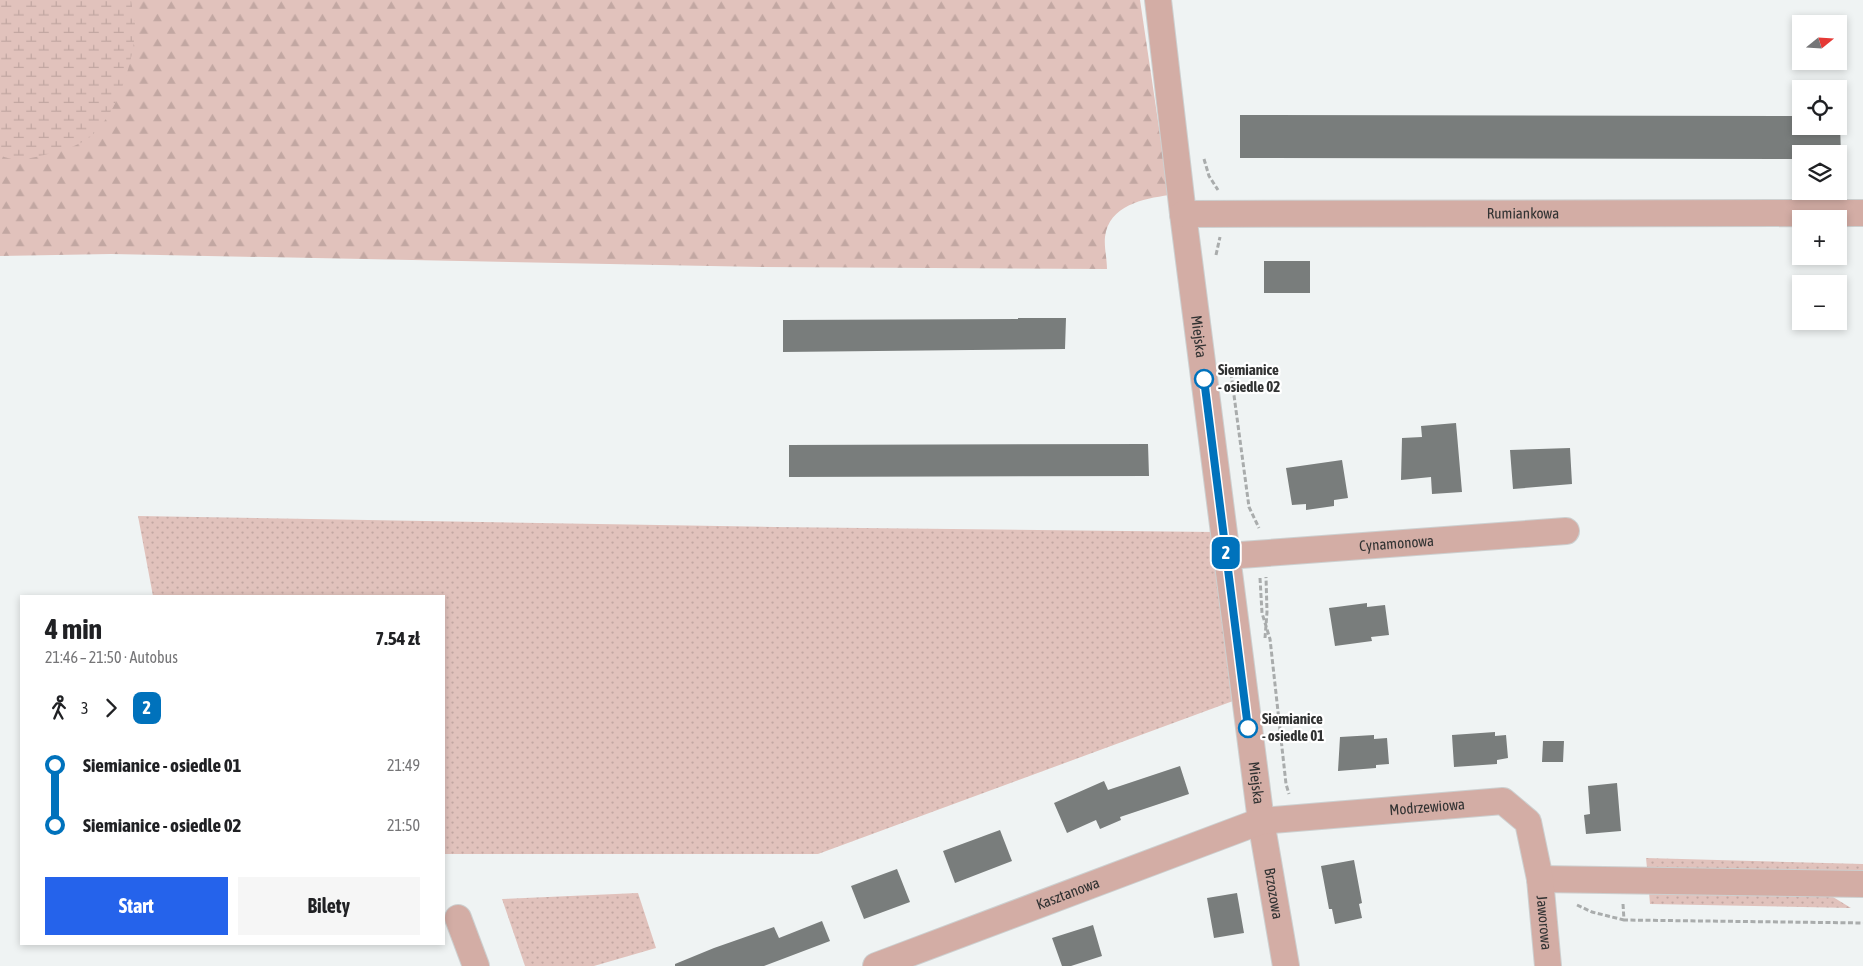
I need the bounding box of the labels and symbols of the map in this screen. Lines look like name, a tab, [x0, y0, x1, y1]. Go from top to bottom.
north arrow	[1792, 15, 1848, 70]
street label: Rumiankowa	[1487, 204, 1559, 222]
street label: Miejska	[1188, 314, 1210, 359]
place label: Siemianice - osiedle 02	[1218, 361, 1280, 395]
marker: Siemianice - osiedle 02	[1194, 369, 1214, 389]
street label: Cynamonowa	[1358, 532, 1435, 554]
line badge: 2	[1210, 537, 1242, 569]
place label: Siemianice - osiedle 01	[1262, 710, 1324, 744]
marker: Siemianice - osiedle 01	[1238, 718, 1258, 738]
street label: Miejska	[1245, 761, 1268, 805]
street label: Modrzewiowa	[1389, 795, 1465, 818]
street label: Brzozowa	[1261, 866, 1287, 920]
street label: Kasztanowa	[1034, 874, 1102, 913]
street label: Jaworowa	[1534, 895, 1555, 951]

